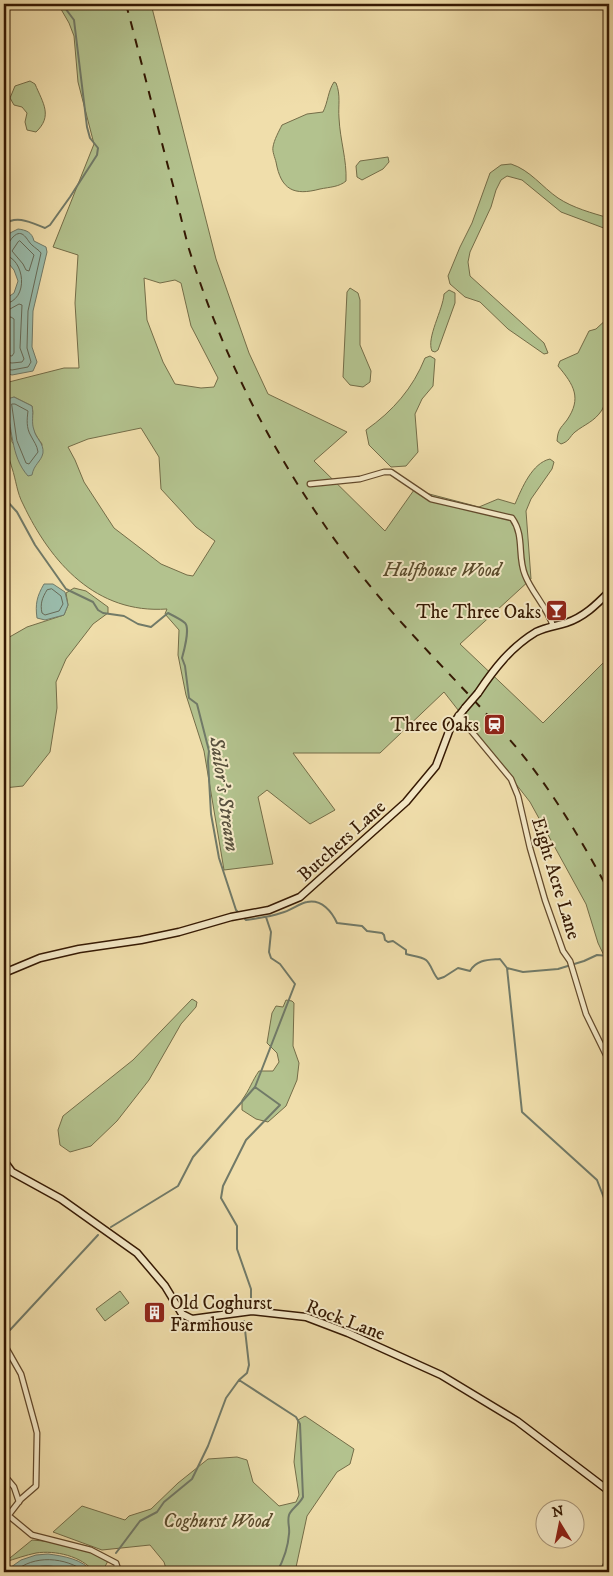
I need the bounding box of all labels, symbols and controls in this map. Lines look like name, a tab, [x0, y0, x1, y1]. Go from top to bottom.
park label: Halfhouse Wood	[382, 559, 504, 582]
bar icon: The Three Oaks	[545, 599, 569, 623]
place label: The Three Oaks	[416, 601, 541, 624]
station icon: Three Oaks	[483, 712, 507, 736]
place label: Three Oaks	[390, 714, 479, 737]
water label: Sailor's Stream	[203, 734, 244, 853]
street label: Butchers Lane	[293, 796, 391, 887]
street label: Eight Acre Lane	[526, 815, 585, 942]
place label: Old Coghurst Farmhouse	[170, 1292, 272, 1337]
street label: Rock Lane	[303, 1295, 388, 1346]
building icon: Old Coghurst Farmhouse	[142, 1301, 166, 1325]
north arrow	[536, 1498, 586, 1548]
text: N	[551, 1502, 566, 1522]
park label: Coghurst Wood	[163, 1510, 274, 1533]

